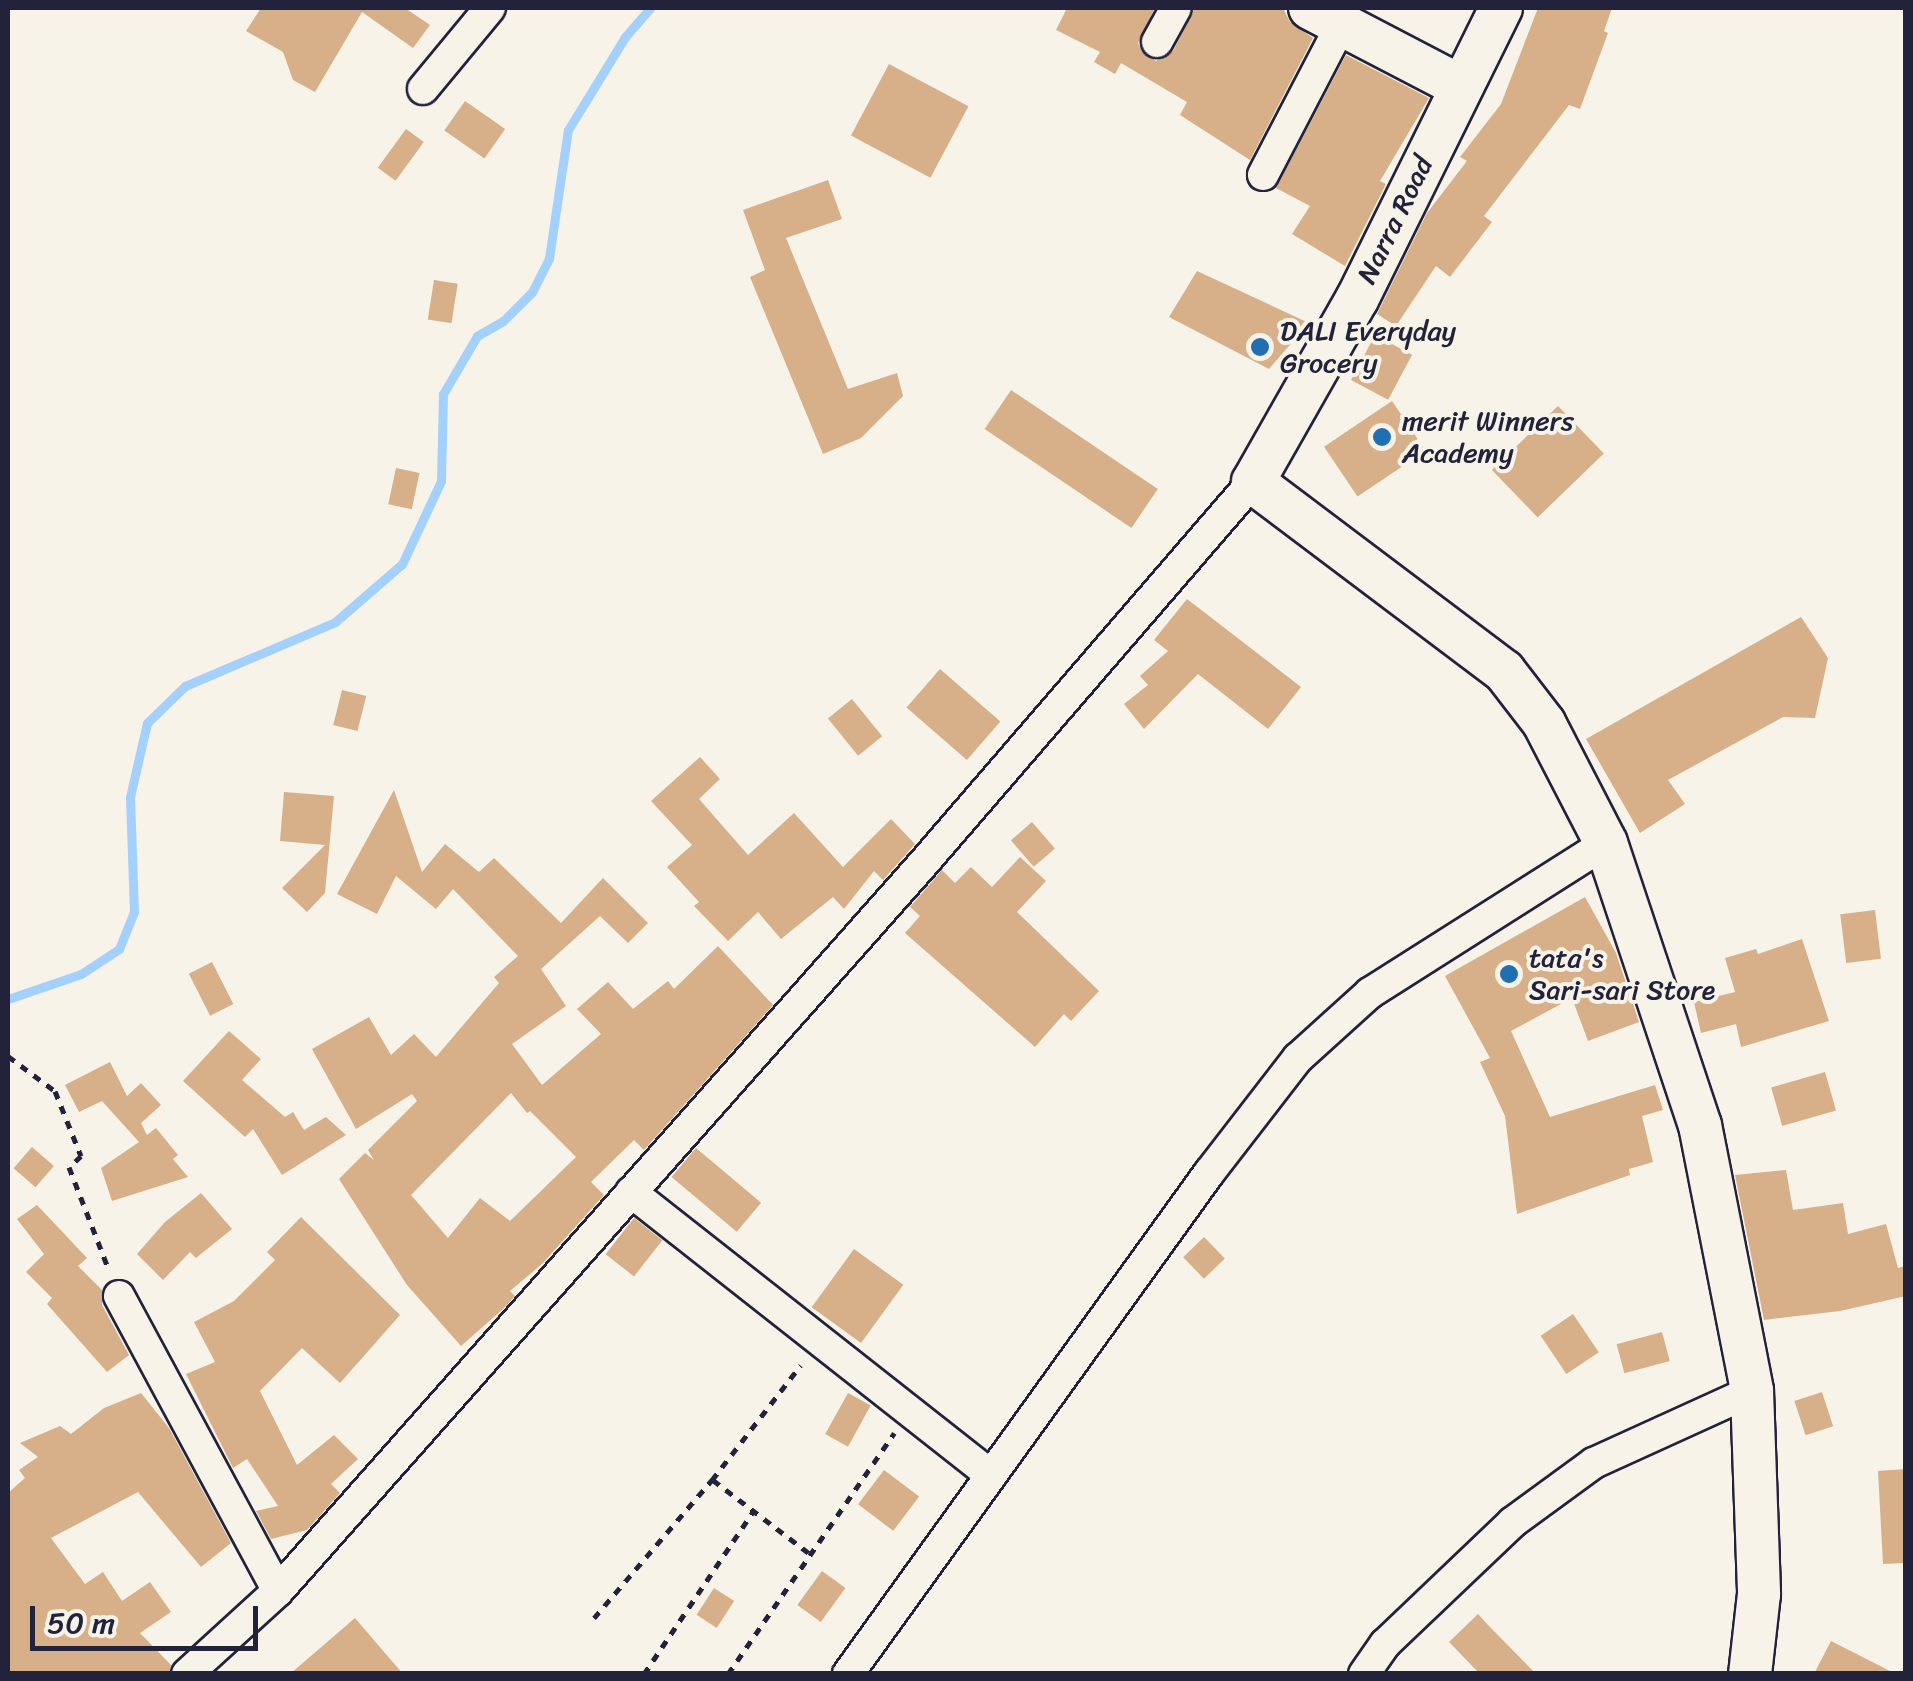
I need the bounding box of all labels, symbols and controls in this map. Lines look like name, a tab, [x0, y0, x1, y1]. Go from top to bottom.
street label: Narra Road	[1350, 151, 1440, 289]
place label: DALI Everyday Grocery	[1280, 314, 1456, 380]
marker: DALI Everyday Grocery	[1249, 336, 1271, 358]
place label: merit Winners Academy	[1402, 404, 1574, 470]
marker: merit Winners Academy	[1371, 426, 1393, 448]
place label: tata's Sari-sari Store	[1529, 941, 1716, 1007]
marker: tata's Sari-sari Store	[1498, 963, 1520, 985]
scale bar	[35, 1586, 262, 1648]
text: 50 m	[47, 1596, 115, 1650]

